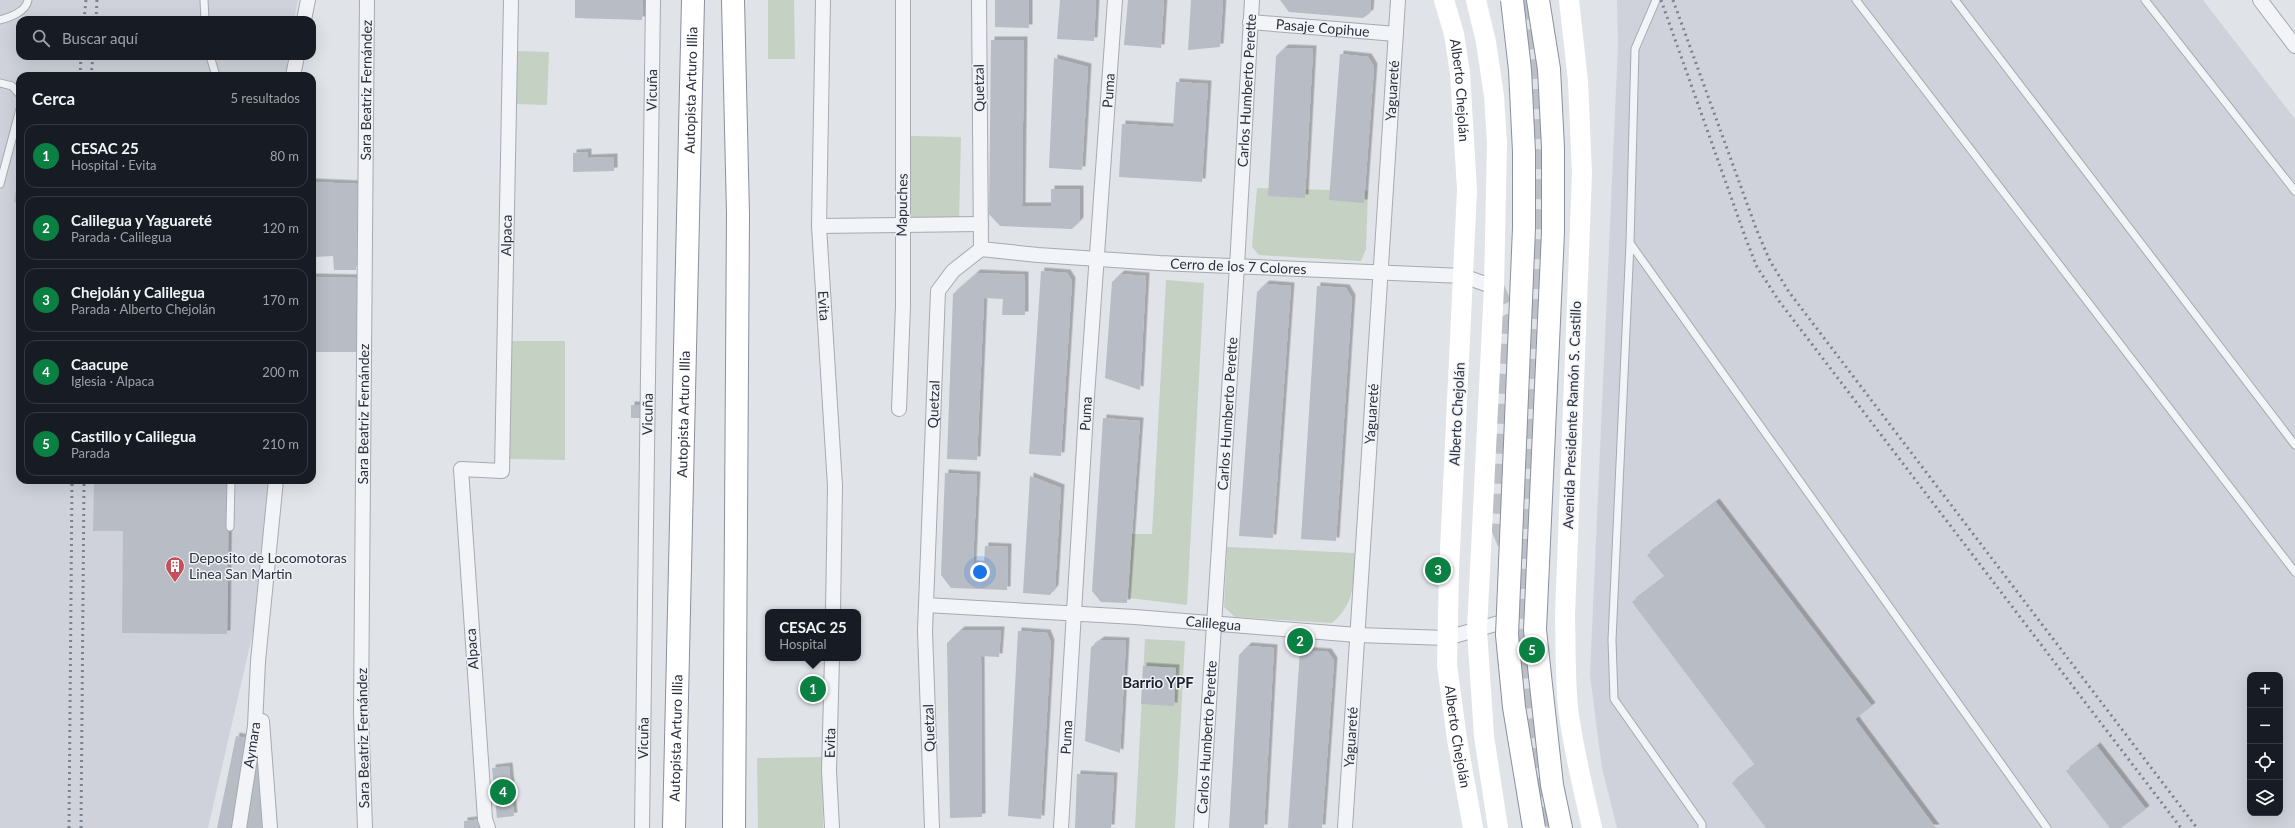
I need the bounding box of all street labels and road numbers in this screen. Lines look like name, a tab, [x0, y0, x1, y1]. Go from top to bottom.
street label: Carlos Humberto Perette	[1234, 13, 1259, 168]
street label: Pasaje Copihue	[1275, 15, 1370, 40]
street label: Sara Beatriz Fernández	[357, 20, 375, 161]
street label: Autopista Arturo Illia	[680, 26, 700, 154]
street label: Alberto Chejolán	[1447, 37, 1473, 142]
street label: Yaguareté	[1381, 60, 1402, 121]
street label: Quetzal	[970, 64, 987, 112]
street label: Vicuña	[643, 69, 660, 111]
street label: Puma	[1098, 73, 1118, 108]
street label: Mapuches	[892, 173, 911, 237]
street label: Alpaca	[497, 215, 515, 256]
street label: Cerro de los 7 Colores	[1170, 254, 1307, 277]
street label: Evita	[815, 290, 834, 321]
street label: Avenida Presidente Ramón S. Castillo	[1559, 301, 1584, 529]
street label: Carlos Humberto Perette	[1214, 337, 1240, 491]
street label: Sara Beatriz Fernández	[354, 344, 372, 484]
street label: Autopista Arturo Illia	[673, 350, 693, 478]
street label: Alberto Chejolán	[1445, 362, 1468, 466]
street label: Quetzal	[924, 380, 943, 429]
street label: Yaguareté	[1361, 383, 1381, 445]
street label: Vicuña	[638, 393, 656, 435]
street label: Puma	[1076, 396, 1095, 432]
street label: Calilegua	[1185, 612, 1242, 634]
street label: Alpaca	[462, 628, 481, 670]
street label: Carlos Humberto Perette	[1193, 660, 1220, 814]
street label: Sara Beatriz Fernández	[353, 668, 372, 808]
street label: Autopista Arturo Illia	[666, 674, 686, 802]
street label: Alberto Chejolán	[1442, 684, 1475, 789]
street label: Quetzal	[919, 704, 938, 752]
street label: Yaguareté	[1340, 706, 1361, 768]
street label: Vicuña	[634, 717, 651, 759]
street label: Puma	[1056, 719, 1075, 755]
street label: Aymara	[240, 722, 263, 769]
street label: Evita	[821, 728, 838, 758]

